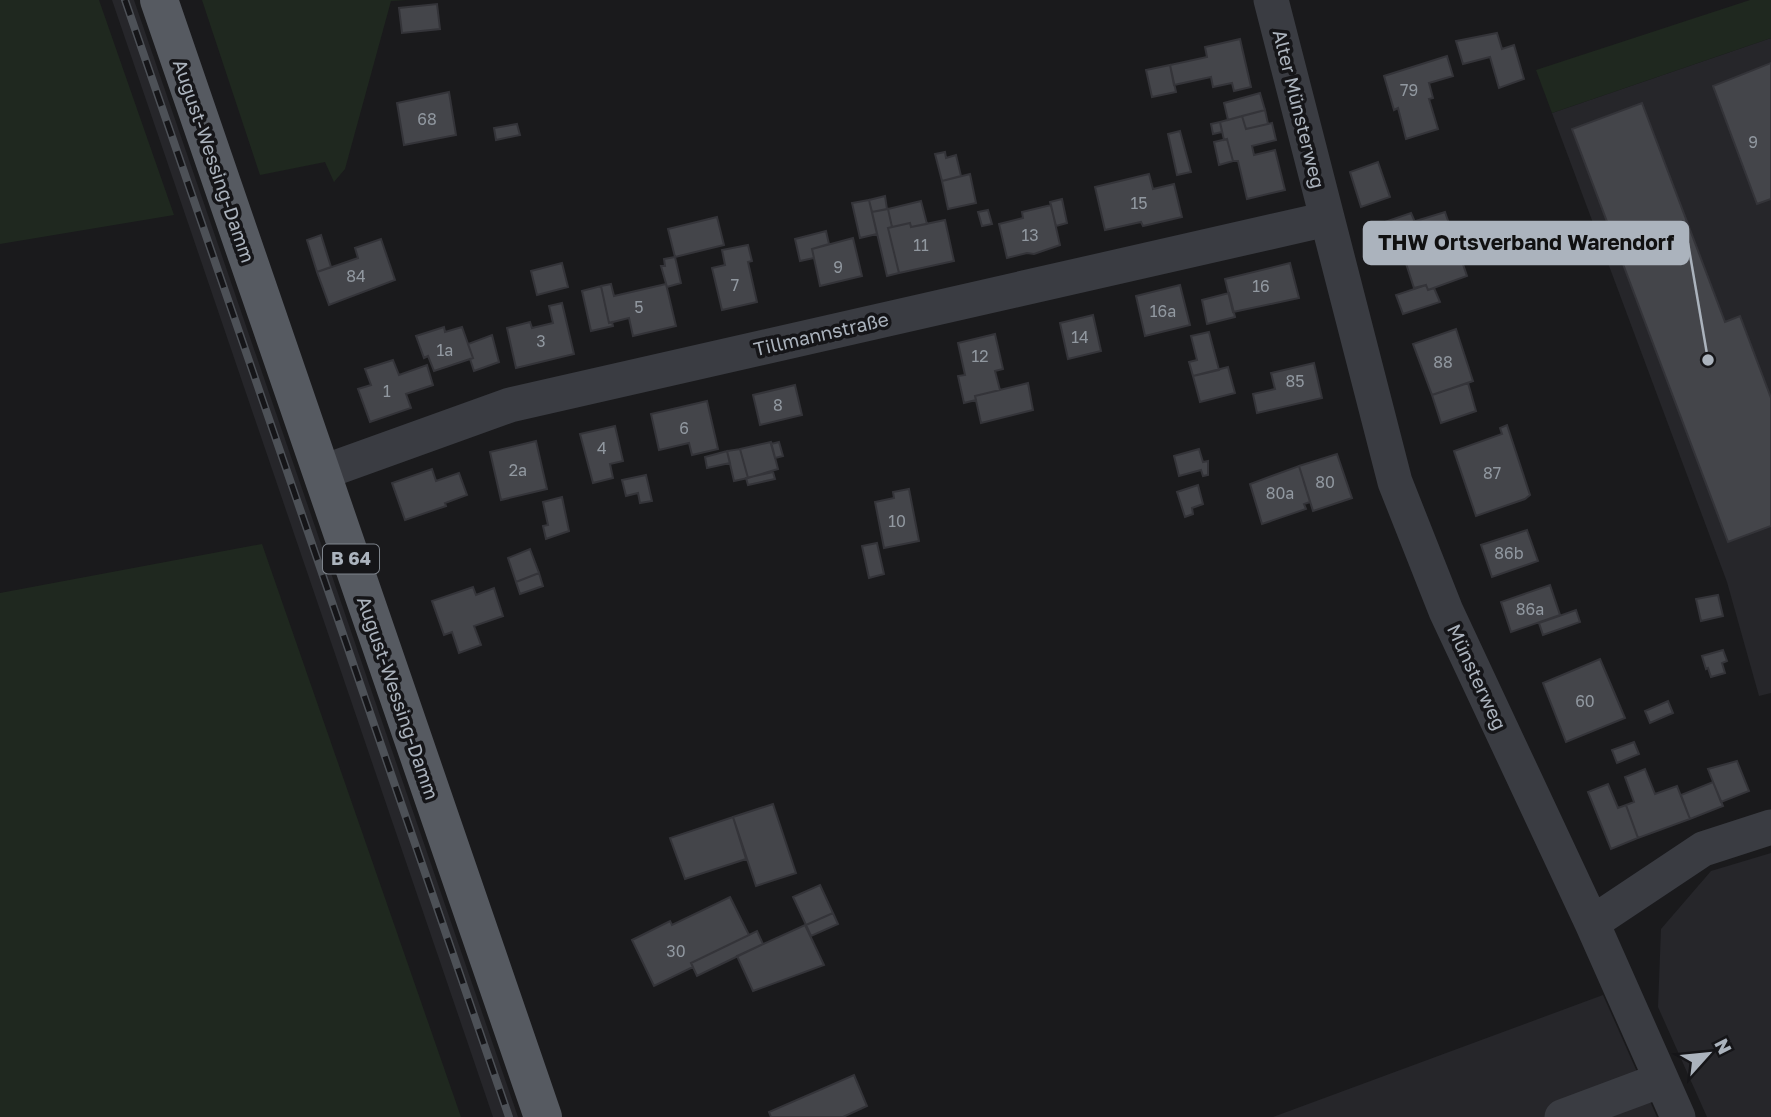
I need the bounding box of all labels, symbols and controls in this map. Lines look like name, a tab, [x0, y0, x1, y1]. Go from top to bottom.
street label: Alter Münsterweg	[1269, 27, 1330, 191]
street label: August-Wessing-Damm	[169, 56, 260, 266]
house number: 79	[1400, 80, 1418, 100]
house number: 68	[417, 109, 437, 129]
house number: 9	[1748, 132, 1758, 152]
house number: 15	[1130, 193, 1148, 213]
callout: THW Ortsverband Warendorf	[1364, 222, 1688, 264]
house number: 13	[1021, 225, 1039, 245]
text: THW Ortsverband Warendorf	[1378, 229, 1674, 255]
house number: 11	[913, 235, 929, 255]
house number: 9	[833, 257, 843, 277]
house number: 84	[346, 266, 366, 286]
house number: 7	[731, 275, 739, 295]
house number: 16	[1252, 276, 1270, 296]
house number: 5	[634, 297, 644, 317]
house number: 16a	[1150, 301, 1176, 321]
street label: Tillmannstraße	[751, 307, 891, 360]
house number: 14	[1071, 327, 1089, 347]
house number: 3	[536, 331, 546, 351]
house number: 1a	[437, 340, 453, 360]
house number: 12	[971, 346, 989, 366]
house number: 88	[1433, 352, 1453, 372]
house number: 85	[1285, 371, 1305, 391]
house number: 1	[383, 381, 391, 401]
house number: 8	[773, 395, 783, 415]
house number: 6	[679, 418, 689, 438]
house number: 4	[597, 438, 607, 458]
house number: 2a	[509, 460, 527, 480]
house number: 87	[1483, 463, 1501, 483]
house number: 80	[1315, 472, 1335, 492]
house number: 80a	[1266, 483, 1294, 503]
house number: 10	[888, 511, 906, 531]
house number: 86b	[1494, 543, 1524, 563]
road number: B 64	[323, 544, 379, 574]
street label: August-Wessing-Damm	[353, 593, 444, 803]
house number: 86a	[1516, 599, 1544, 619]
street label: Münsterweg	[1443, 620, 1512, 733]
house number: 60	[1575, 691, 1595, 711]
house number: 30	[666, 941, 686, 961]
north arrow	[1673, 1019, 1743, 1089]
text: N	[1710, 1034, 1737, 1058]

